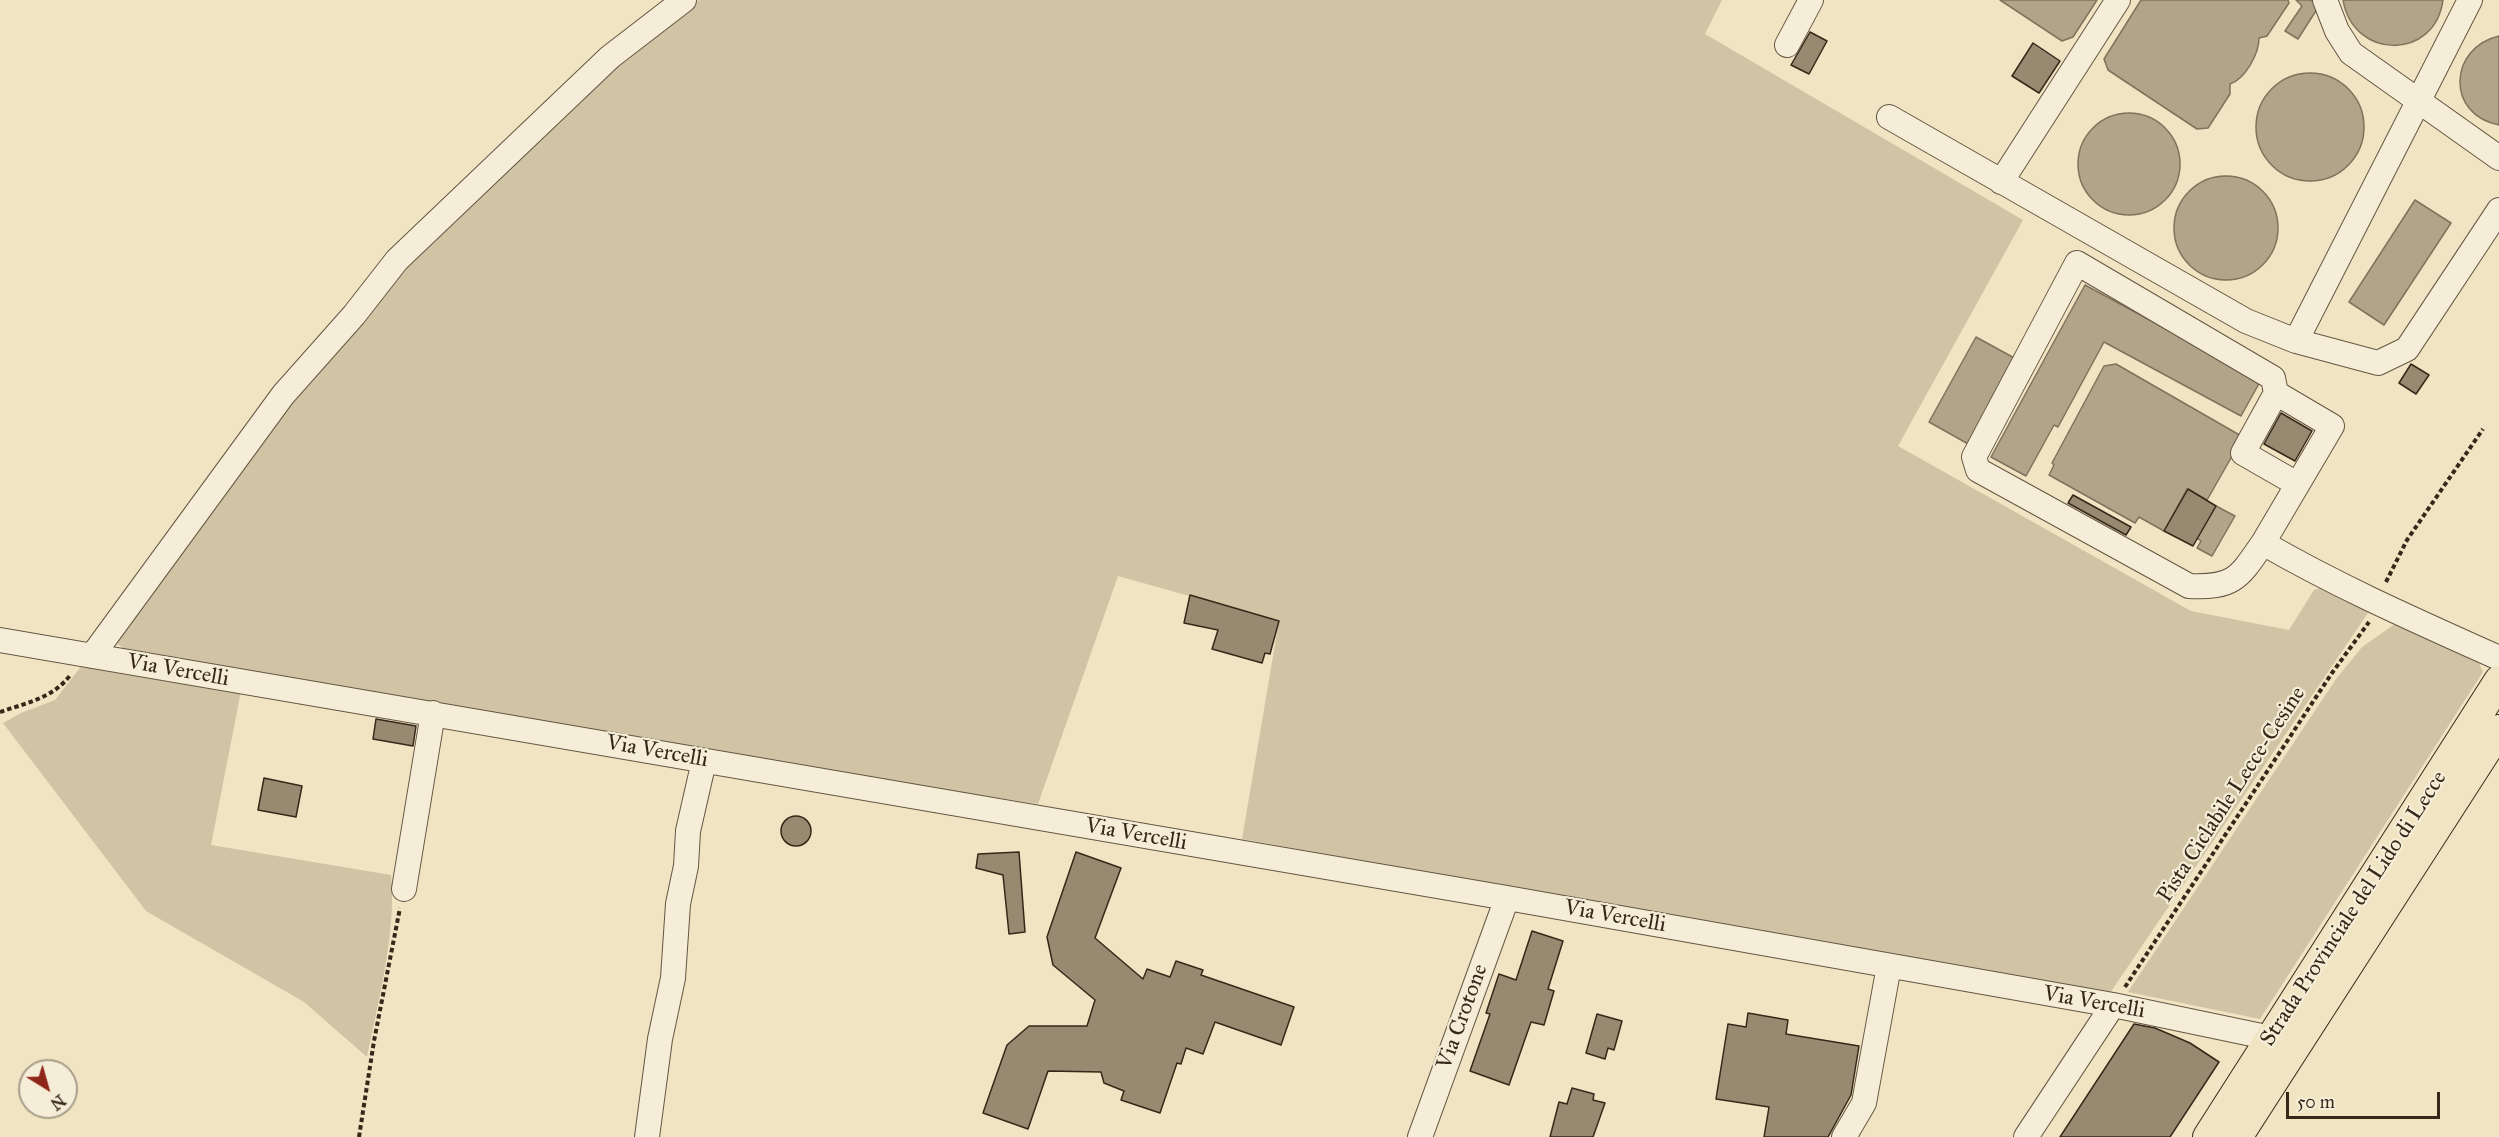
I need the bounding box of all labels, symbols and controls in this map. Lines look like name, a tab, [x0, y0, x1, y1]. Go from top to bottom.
street label: Via Vercelli	[125, 649, 231, 693]
street label: Pista Ciclabile Lecce-Cesine	[2152, 682, 2312, 908]
street label: Via Vercelli	[604, 730, 710, 774]
street label: Strada Provinciale del Lido di Lecce	[2255, 766, 2453, 1052]
street label: Via Vercelli	[1083, 813, 1189, 857]
street label: Via Vercelli	[1562, 895, 1668, 939]
street label: Via Crotone	[1432, 961, 1494, 1073]
street label: Via Vercelli	[2041, 981, 2147, 1025]
north arrow	[18, 1059, 78, 1119]
scale bar	[2289, 1080, 2444, 1118]
text: N	[47, 1091, 69, 1114]
text: 50 m	[2297, 1091, 2335, 1113]

